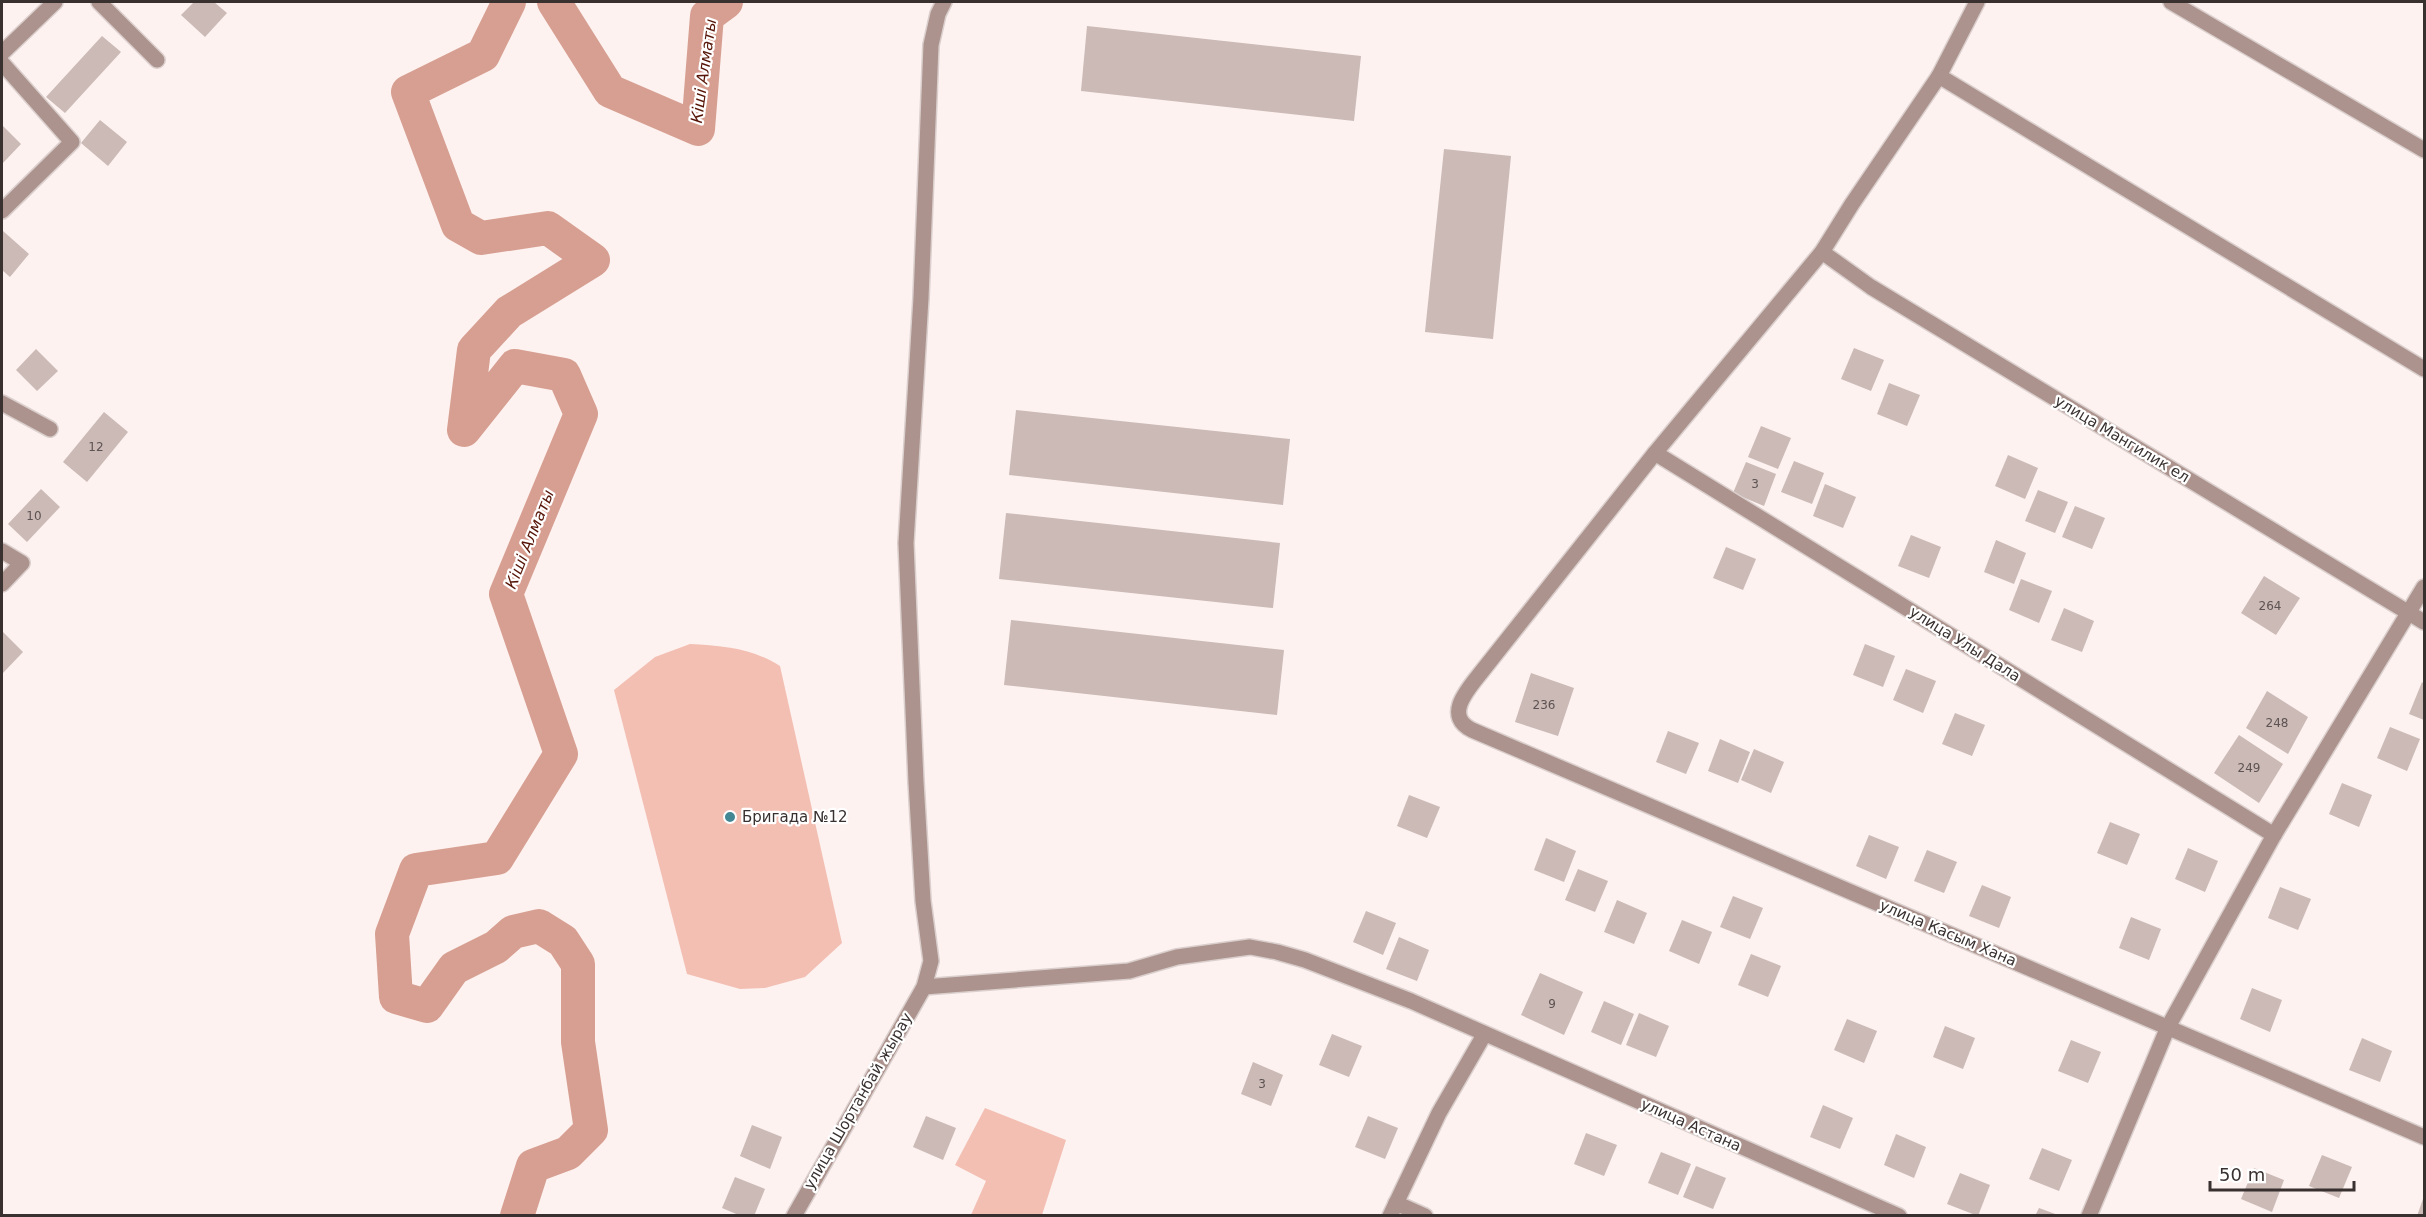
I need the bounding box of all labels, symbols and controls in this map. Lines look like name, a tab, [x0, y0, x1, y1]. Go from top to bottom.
water label: Кіші Алматы	[687, 18, 720, 124]
street label: улица Мангилик ел	[2051, 392, 2193, 486]
house number: 12	[88, 440, 104, 454]
house number: 3	[1751, 477, 1759, 491]
water label: Кіші Алматы	[501, 487, 558, 591]
house number: 10	[26, 509, 42, 523]
house number: 264	[2259, 599, 2281, 613]
street label: улица Улы Дала	[1906, 603, 2024, 685]
house number: 236	[1533, 698, 1555, 712]
house number: 248	[2266, 716, 2288, 730]
house number: 249	[2238, 761, 2260, 775]
place label: Бригада №12	[742, 808, 848, 826]
marker: Бригада №12	[723, 810, 737, 824]
street label: улица Касым Хана	[1877, 896, 2019, 970]
house number: 9	[1548, 997, 1556, 1011]
street label: улица Шортанбай жырау	[800, 1009, 916, 1192]
house number: 3	[1258, 1077, 1266, 1091]
street label: улица Астана	[1638, 1095, 1744, 1155]
scale bar	[2210, 1154, 2354, 1192]
text: 50 m	[2219, 1164, 2265, 1185]

